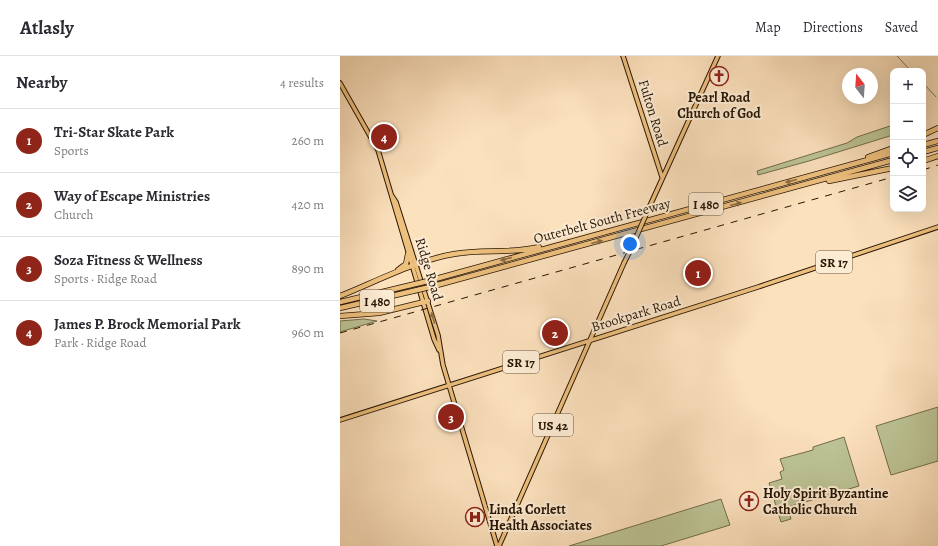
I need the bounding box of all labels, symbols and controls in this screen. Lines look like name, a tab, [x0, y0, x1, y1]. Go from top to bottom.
text: Atlasly	[20, 15, 74, 41]
text: Map	[755, 18, 781, 37]
text: Directions	[803, 18, 863, 37]
text: Saved	[885, 18, 918, 37]
church icon: Pearl Road Church of God	[708, 65, 730, 87]
north arrow	[842, 68, 878, 104]
map controls	[890, 68, 926, 212]
button: +	[890, 68, 926, 104]
text: Nearby	[16, 71, 67, 94]
text: 4 results	[280, 74, 324, 91]
street label: Fulton Road	[634, 77, 672, 149]
place label: Pearl Road Church of God	[677, 88, 761, 123]
button: −	[890, 104, 926, 140]
text: Tri-Star Skate Park	[54, 122, 174, 142]
pin: 4	[371, 122, 397, 152]
text: 1	[27, 132, 31, 149]
text: 260 m	[291, 132, 324, 149]
button: locate	[890, 140, 926, 176]
text: Sports	[54, 142, 89, 159]
button: layers	[890, 176, 926, 212]
one-way arrow	[785, 178, 797, 184]
text: Way of Escape Ministries	[54, 186, 210, 206]
street label: Outerbelt South Freeway	[531, 193, 673, 248]
road number: I 480	[689, 193, 723, 215]
text: 2	[26, 196, 32, 213]
text: 420 m	[292, 196, 324, 213]
one-way arrow	[729, 200, 742, 206]
text: Church	[54, 206, 93, 223]
your location	[620, 234, 640, 254]
street label: Ridge Road	[410, 235, 448, 303]
one-way arrow	[590, 238, 603, 244]
text: Soza Fitness & Wellness	[54, 250, 203, 270]
road number: SR 17	[816, 251, 852, 273]
one-way arrow	[500, 256, 512, 262]
pin: 1	[685, 258, 711, 288]
text: 3	[26, 260, 32, 277]
text: 890 m	[291, 260, 324, 277]
text: Sports · Ridge Road	[54, 270, 157, 287]
road number: I 480	[360, 290, 394, 312]
street label: Brookpark Road	[589, 291, 683, 337]
one-way arrow	[430, 312, 436, 324]
text: James P. Brock Memorial Park	[54, 314, 240, 334]
pin: 2	[542, 318, 568, 348]
text: 4	[26, 324, 32, 341]
text: 960 m	[292, 324, 324, 341]
text: Park · Ridge Road	[54, 334, 147, 351]
road number: SR 17	[503, 351, 539, 373]
pin: 3	[438, 402, 464, 432]
road number: US 42	[533, 414, 573, 436]
place label: Holy Spirit Byzantine Catholic Church	[763, 484, 889, 519]
church icon: Holy Spirit Byzantine Catholic Church	[738, 490, 760, 512]
place label: Linda Corlett Health Associates	[489, 500, 592, 535]
hospital icon: Linda Corlett Health Associates	[464, 506, 486, 528]

